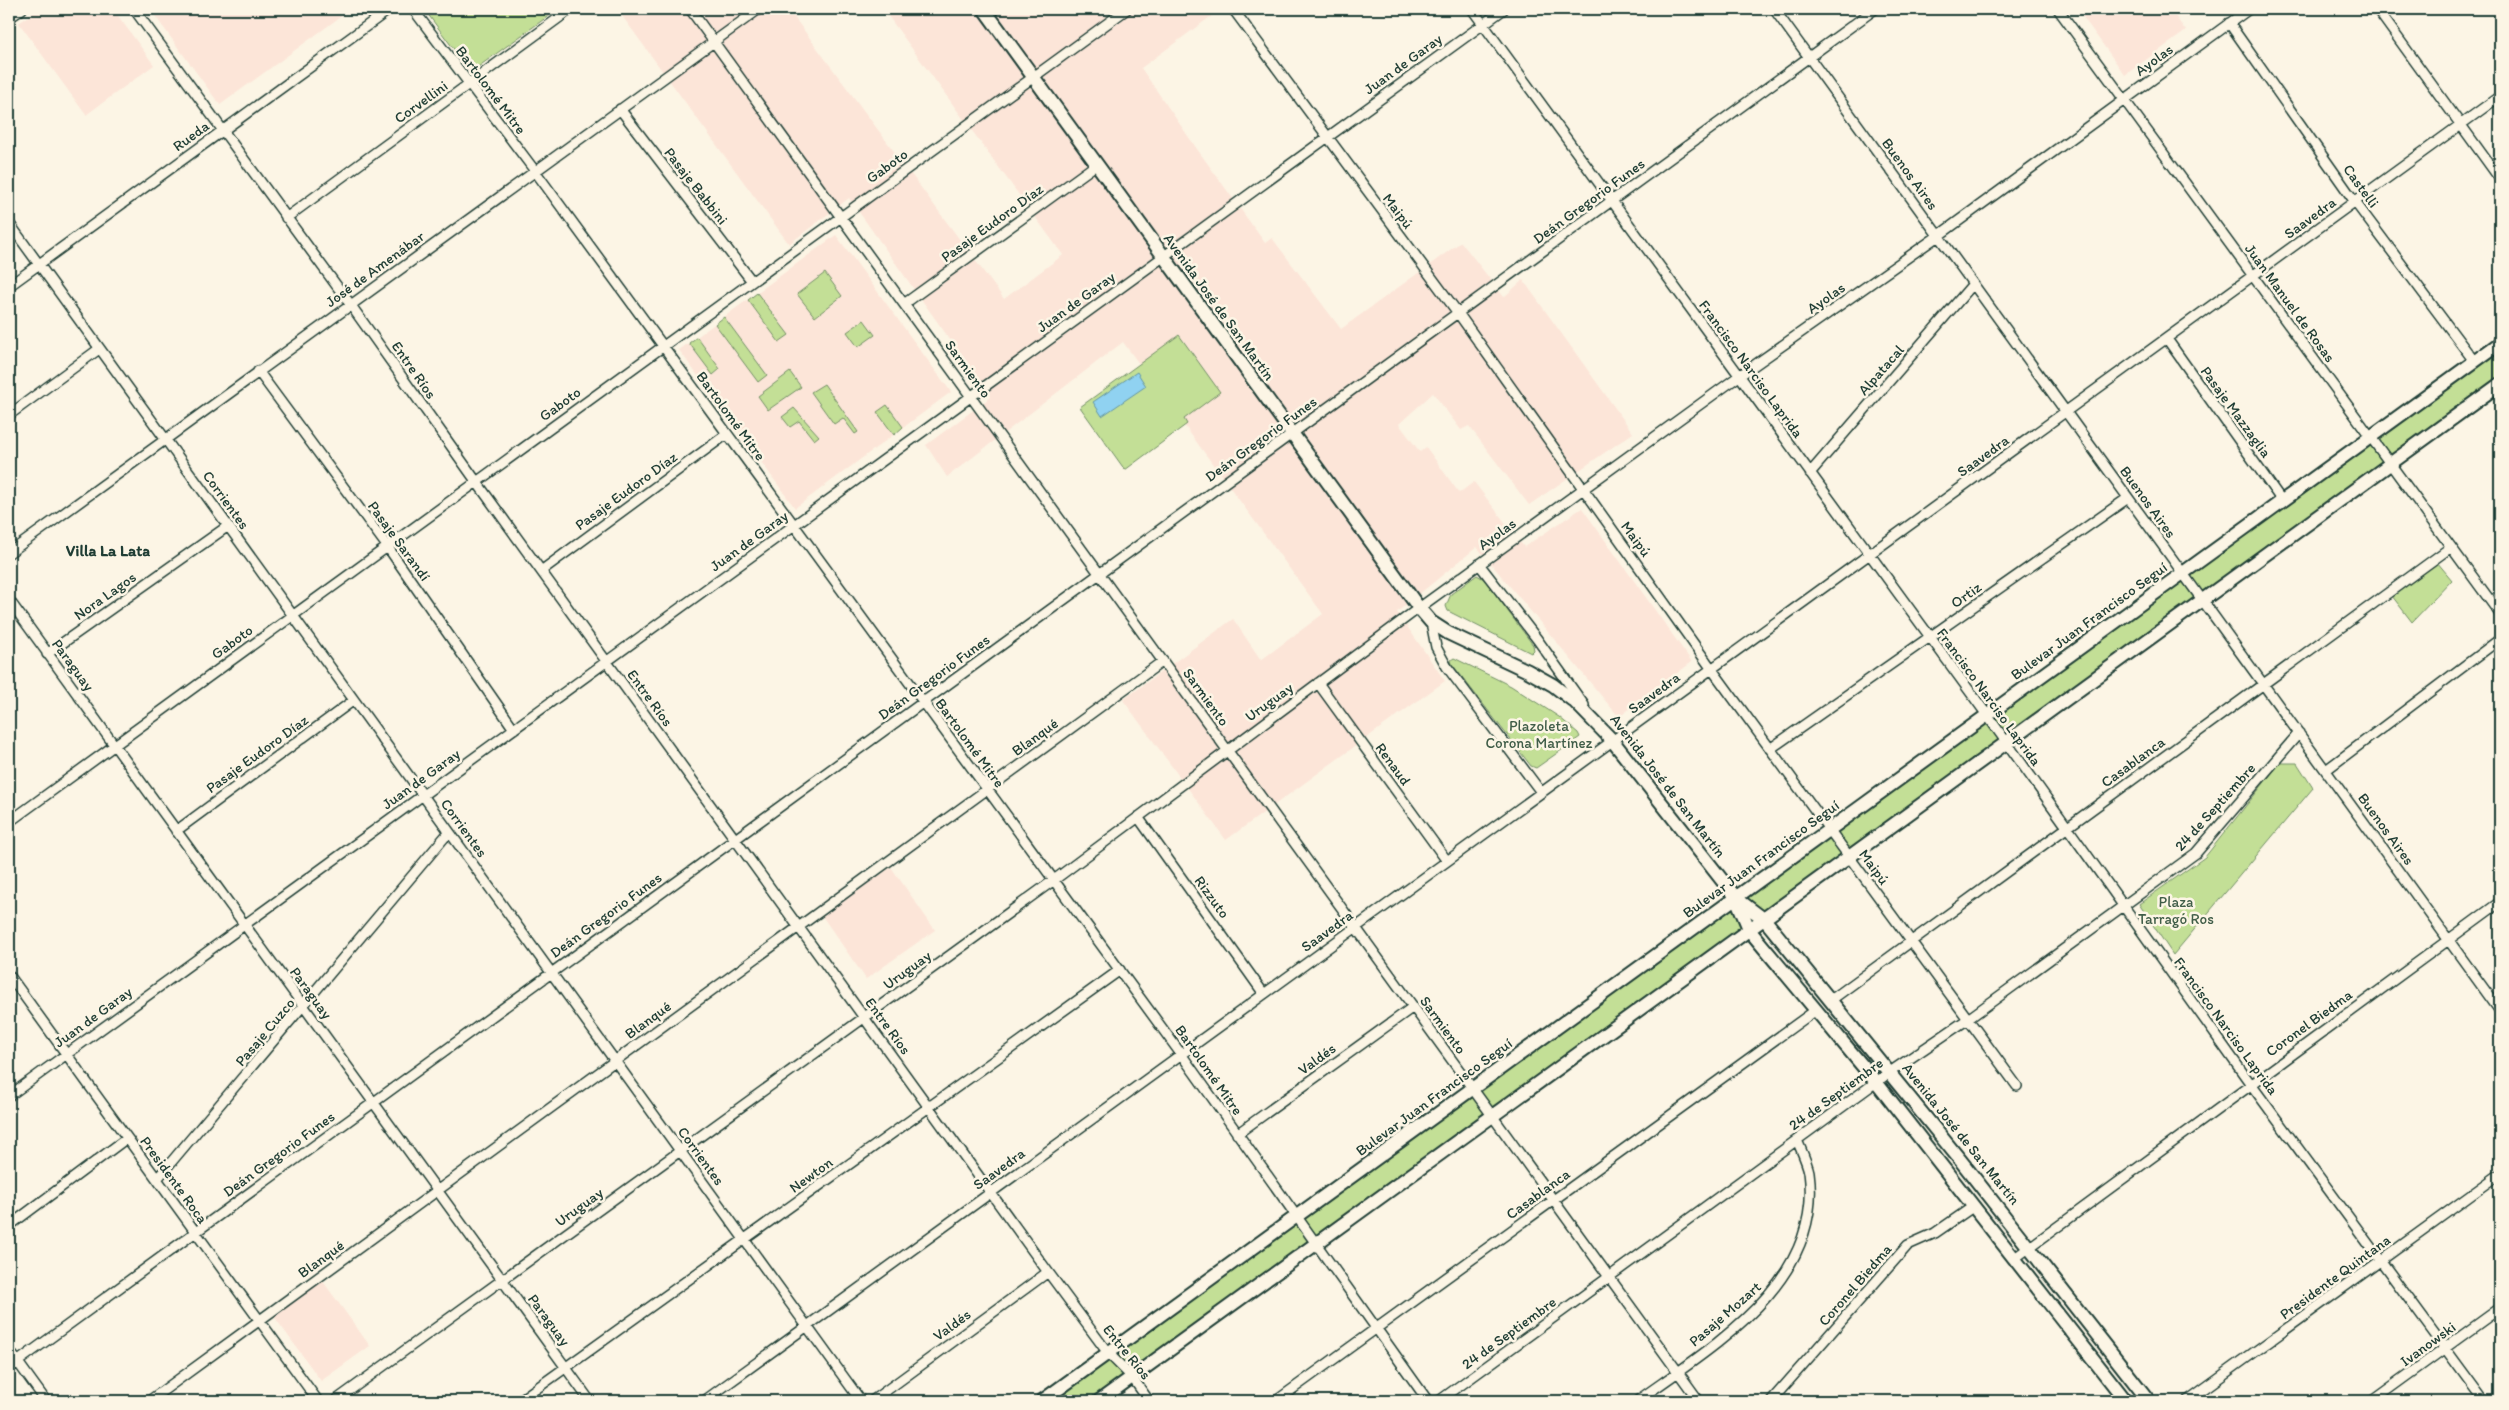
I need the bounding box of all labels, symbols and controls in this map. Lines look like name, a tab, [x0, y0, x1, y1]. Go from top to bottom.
street label: Juan de Garay	[1361, 30, 1445, 98]
street label: Ayolas	[2132, 40, 2177, 80]
street label: Bartolomé Mitre	[452, 42, 530, 138]
street label: Corvellini	[391, 77, 451, 127]
street label: Rueda	[169, 117, 213, 155]
street label: Buenos Aires	[1878, 135, 1942, 214]
street label: Pasaje Babbini	[660, 144, 732, 228]
street label: Gaboto	[863, 145, 911, 187]
street label: Deán Gregorio Funes	[1530, 154, 1649, 248]
street label: Castelli	[2339, 161, 2383, 211]
street label: Pasaje Eudoro Díaz	[937, 180, 1047, 266]
street label: Maipú	[1379, 190, 1417, 232]
street label: Saavedra	[2281, 193, 2340, 243]
street label: José de Amenábar	[322, 227, 428, 311]
street label: Avenida José de San Martín	[1160, 230, 1279, 384]
street label: Juan Manuel de Rosas	[2241, 240, 2339, 366]
street label: Juan de Garay	[1034, 268, 1118, 336]
street label: Ayolas	[1803, 278, 1849, 318]
street label: Francisco Narciso Laprida	[1695, 297, 1807, 442]
street label: Sarmiento	[941, 337, 995, 401]
street label: Entre Ríos	[388, 338, 440, 402]
street label: Alpatacal	[1854, 340, 1908, 399]
street label: Pasaje Mazzaglia	[2197, 363, 2275, 461]
street label: Bartolomé Mitre	[693, 368, 769, 464]
street label: Gaboto	[536, 383, 584, 425]
street label: Deán Gregorio Funes	[1202, 392, 1321, 486]
street label: Saavedra	[1954, 431, 2013, 481]
street label: Pasaje Eudoro Díaz	[571, 448, 681, 534]
street label: Buenos Aires	[2116, 463, 2180, 542]
street label: Corrientes	[199, 467, 253, 533]
street label: Pasaje Sarandí	[364, 498, 434, 585]
street label: Juan de Garay	[707, 507, 791, 575]
street label: Ayolas	[1475, 514, 1520, 554]
street label: Maipú	[1617, 518, 1655, 560]
district label: Villa La Lata	[66, 541, 150, 560]
street label: Bulevar Juan Francisco Seguí	[2007, 558, 2171, 684]
street label: Nora Lagos	[70, 568, 140, 624]
street label: Ortiz	[1947, 578, 1985, 612]
street label: Gaboto	[208, 621, 256, 663]
street label: Francisco Narciso Laprida	[1933, 625, 2045, 770]
street label: Deán Gregorio Funes	[875, 630, 994, 724]
street label: Paraguay	[48, 635, 98, 695]
street label: Sarmiento	[1179, 665, 1233, 729]
street label: Entre Ríos	[623, 666, 677, 730]
street label: Saavedra	[1625, 668, 1684, 718]
street label: Uruguay	[1242, 679, 1296, 725]
street label: Bartolomé Mitre	[932, 695, 1008, 791]
street label: Pasaje Eudoro Díaz	[202, 711, 312, 797]
street label: Avenida José de San Martín	[1606, 711, 1730, 862]
street label: Blanqué	[1008, 714, 1062, 760]
park label: Plazoleta Corona Martínez	[1485, 717, 1593, 752]
street label: Casablanca	[2098, 733, 2169, 791]
street label: Renaud	[1372, 739, 1414, 789]
street label: Juan de Garay	[379, 745, 463, 813]
street label: 24 de Septiembre	[2171, 759, 2259, 855]
street label: Buenos Aires	[2354, 790, 2418, 869]
street label: Corrientes	[437, 795, 491, 861]
street label: Bulevar Juan Francisco Seguí	[1679, 796, 1843, 922]
street label: Maipú	[1855, 846, 1893, 888]
street label: Deán Gregorio Funes	[547, 868, 666, 962]
street label: Rizzuto	[1191, 872, 1233, 922]
park label: Plaza Tarragó Ros	[2138, 893, 2214, 928]
street label: Saavedra	[1298, 906, 1357, 956]
street label: Uruguay	[880, 947, 934, 993]
street label: Francisco Narciso Laprida	[2170, 954, 2282, 1099]
street label: Paraguay	[286, 963, 336, 1023]
street label: Juan de Garay	[51, 983, 135, 1051]
street label: Coronel Biedma	[2262, 985, 2356, 1060]
street label: Sarmiento	[1416, 993, 1470, 1057]
street label: Pasaje Cuzco	[231, 994, 299, 1070]
street label: Entre Ríos	[861, 994, 915, 1058]
street label: Blanqué	[621, 997, 675, 1043]
street label: Bartolomé Mitre	[1171, 1021, 1247, 1119]
street label: Bulevar Juan Francisco Seguí	[1352, 1034, 1516, 1160]
street label: Valdés	[1295, 1039, 1340, 1079]
street label: 24 de Septiembre	[1785, 1054, 1887, 1134]
street label: Avenida José de San Martín	[1898, 1060, 2024, 1209]
street label: Deán Gregorio Funes	[220, 1107, 339, 1201]
street label: Corrientes	[674, 1123, 728, 1189]
street label: Presidente Roca	[136, 1133, 212, 1227]
street label: Saavedra	[970, 1144, 1029, 1194]
street label: Newton	[786, 1153, 837, 1197]
street label: Casablanca	[1503, 1165, 1574, 1223]
street label: Uruguay	[552, 1184, 606, 1230]
street label: Presidente Quintana	[2276, 1230, 2394, 1323]
street label: Blanqué	[294, 1236, 348, 1282]
street label: Coronel Biedma	[1815, 1240, 1896, 1330]
street label: Pasaje Mozart	[1685, 1278, 1765, 1350]
street label: Paraguay	[524, 1290, 574, 1350]
street label: 24 de Septiembre	[1458, 1293, 1560, 1373]
street label: Valdés	[930, 1305, 975, 1345]
street label: Ivanowski	[2397, 1318, 2459, 1370]
street label: Entre Ríos	[1099, 1321, 1155, 1384]

